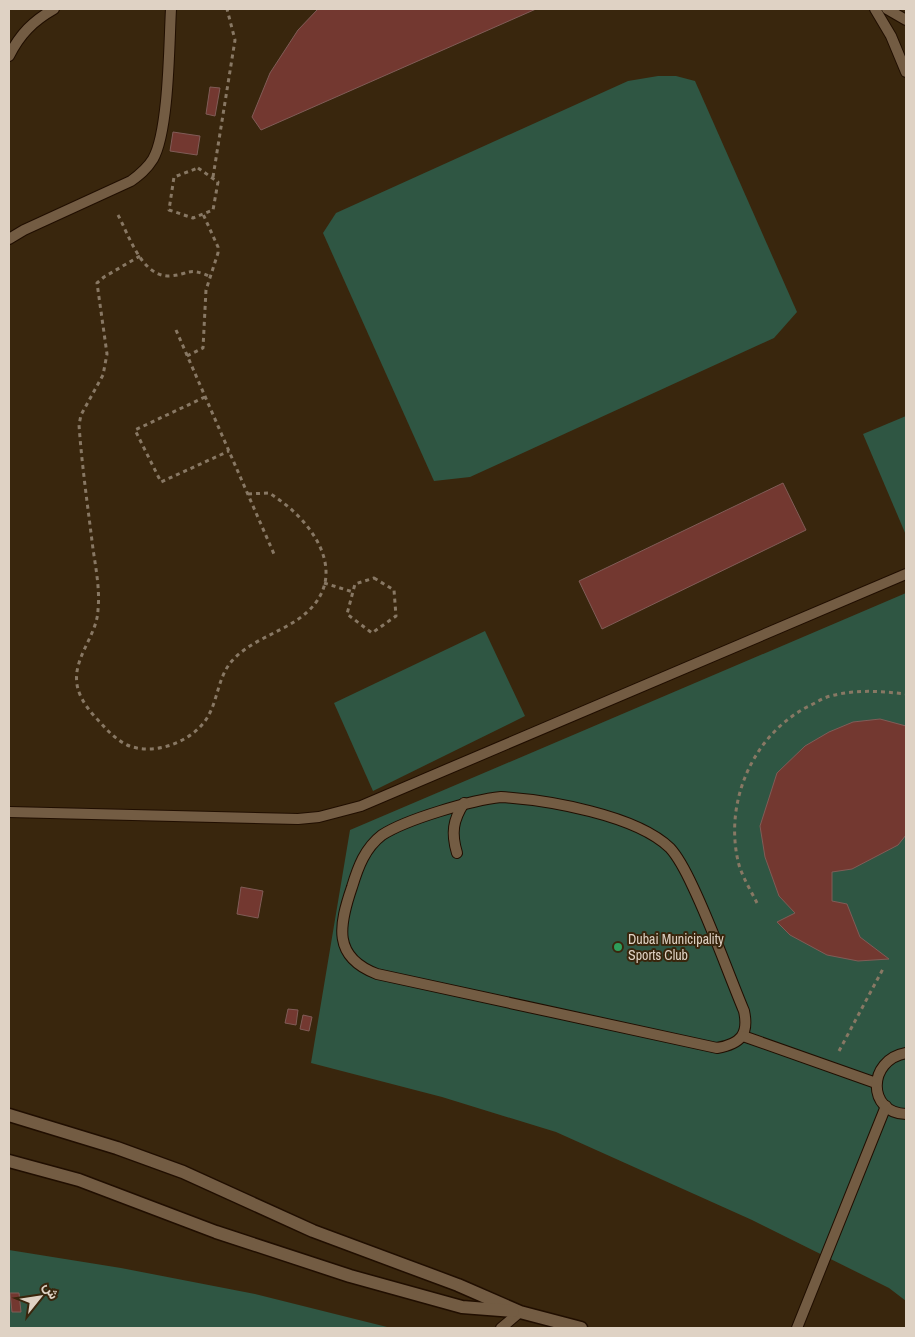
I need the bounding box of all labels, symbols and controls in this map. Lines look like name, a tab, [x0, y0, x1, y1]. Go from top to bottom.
place label: Dubai Municipality Sports Club	[628, 930, 724, 964]
marker: Dubai Municipality Sports Club	[612, 941, 624, 953]
north arrow	[15, 1272, 65, 1322]
text: ش	[39, 1279, 63, 1302]

